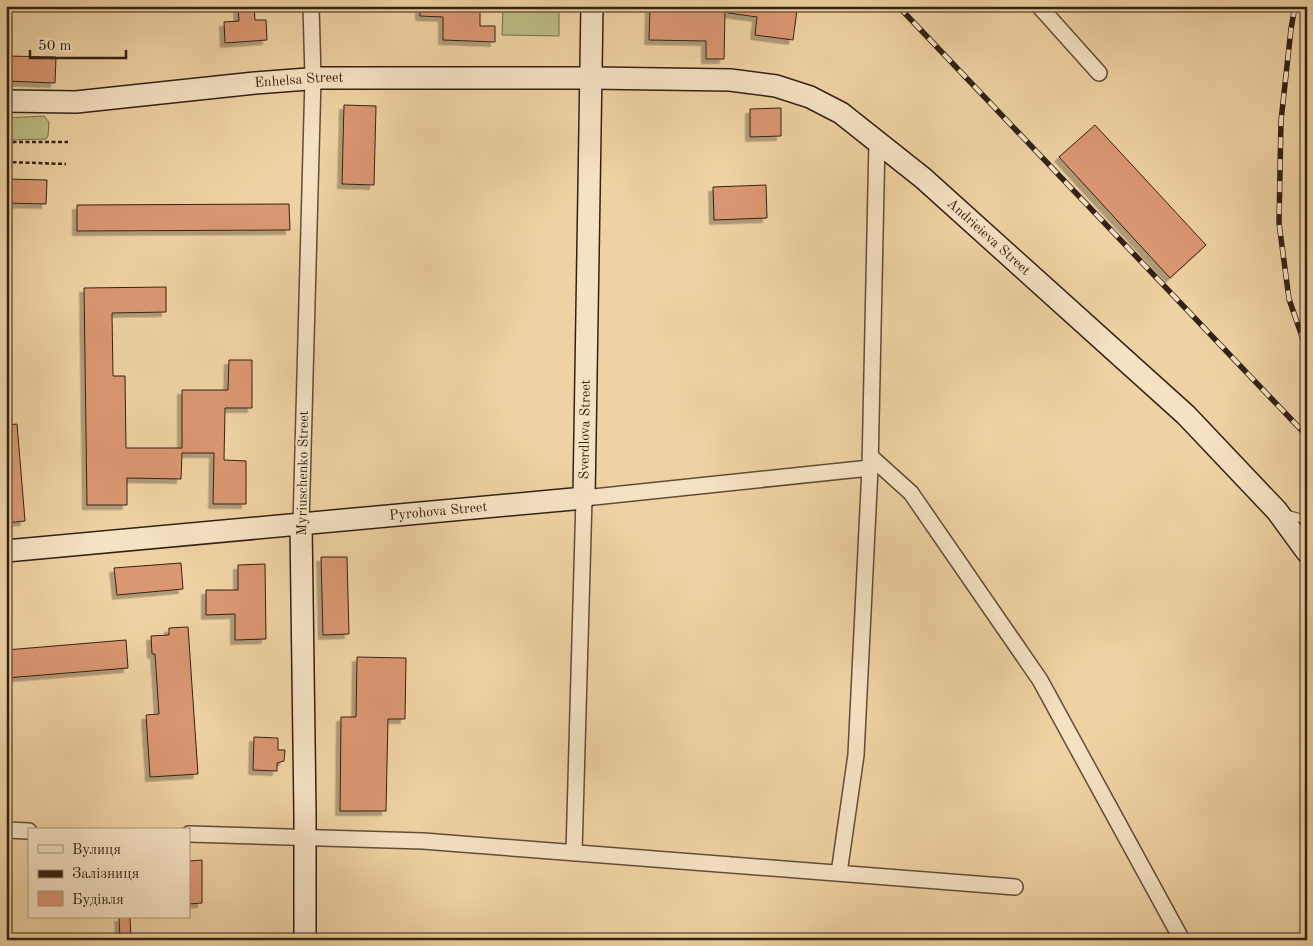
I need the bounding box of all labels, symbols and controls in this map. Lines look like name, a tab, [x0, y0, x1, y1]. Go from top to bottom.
scale bar	[30, 28, 126, 60]
text: 50 m	[38, 39, 72, 54]
street label: Enhelsa Street	[254, 71, 343, 90]
street label: Andrieieva Street	[944, 196, 1033, 278]
street label: Sverdlova Street	[577, 379, 593, 480]
street label: Myriuschenko Street	[295, 410, 311, 536]
street label: Pyrohova Street	[388, 500, 488, 523]
legend	[28, 828, 190, 918]
text: Вулиця	[72, 843, 121, 858]
text: Залізниця	[72, 867, 139, 882]
text: Будівля	[72, 893, 124, 908]

